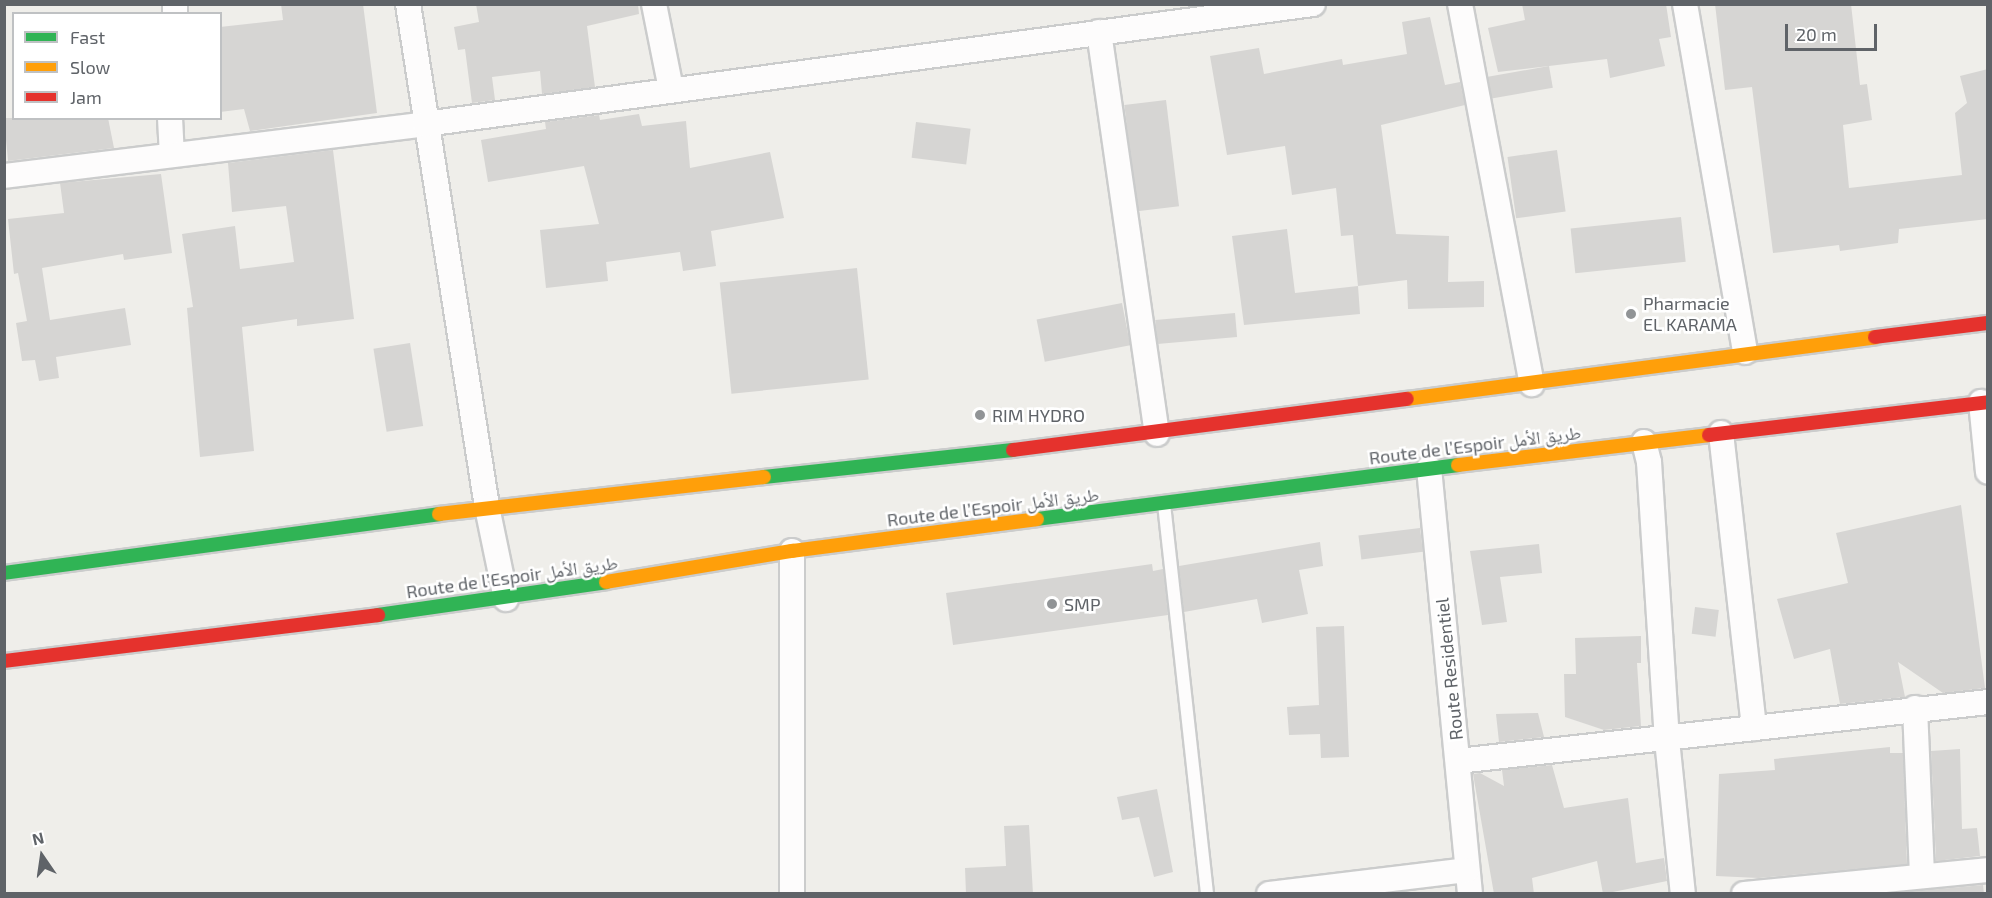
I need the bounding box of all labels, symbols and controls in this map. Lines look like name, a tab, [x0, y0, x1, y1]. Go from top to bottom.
legend	[12, 12, 222, 120]
scale bar	[1788, 12, 1880, 50]
text: 20 m	[1796, 23, 1837, 45]
text: Fast	[70, 26, 105, 48]
text: Slow	[70, 56, 110, 78]
text: Jam	[70, 86, 102, 108]
place label: Pharmacie EL KARAMA	[1643, 293, 1737, 336]
marker: Pharmacie EL KARAMA	[1624, 307, 1638, 321]
place label: RIM HYDRO	[992, 404, 1085, 426]
marker: RIM HYDRO	[973, 408, 987, 422]
street label: Route de l’Espoir طريق الأمل	[1368, 421, 1582, 469]
street label: Route de l’Espoir طريق الأمل	[886, 483, 1100, 531]
street label: Route de l’Espoir طريق الأمل	[405, 551, 619, 603]
place label: SMP	[1064, 593, 1101, 615]
marker: SMP	[1045, 597, 1059, 611]
street label: Route Residentiel	[1431, 597, 1467, 741]
north arrow	[12, 826, 72, 886]
text: N	[30, 827, 46, 849]

